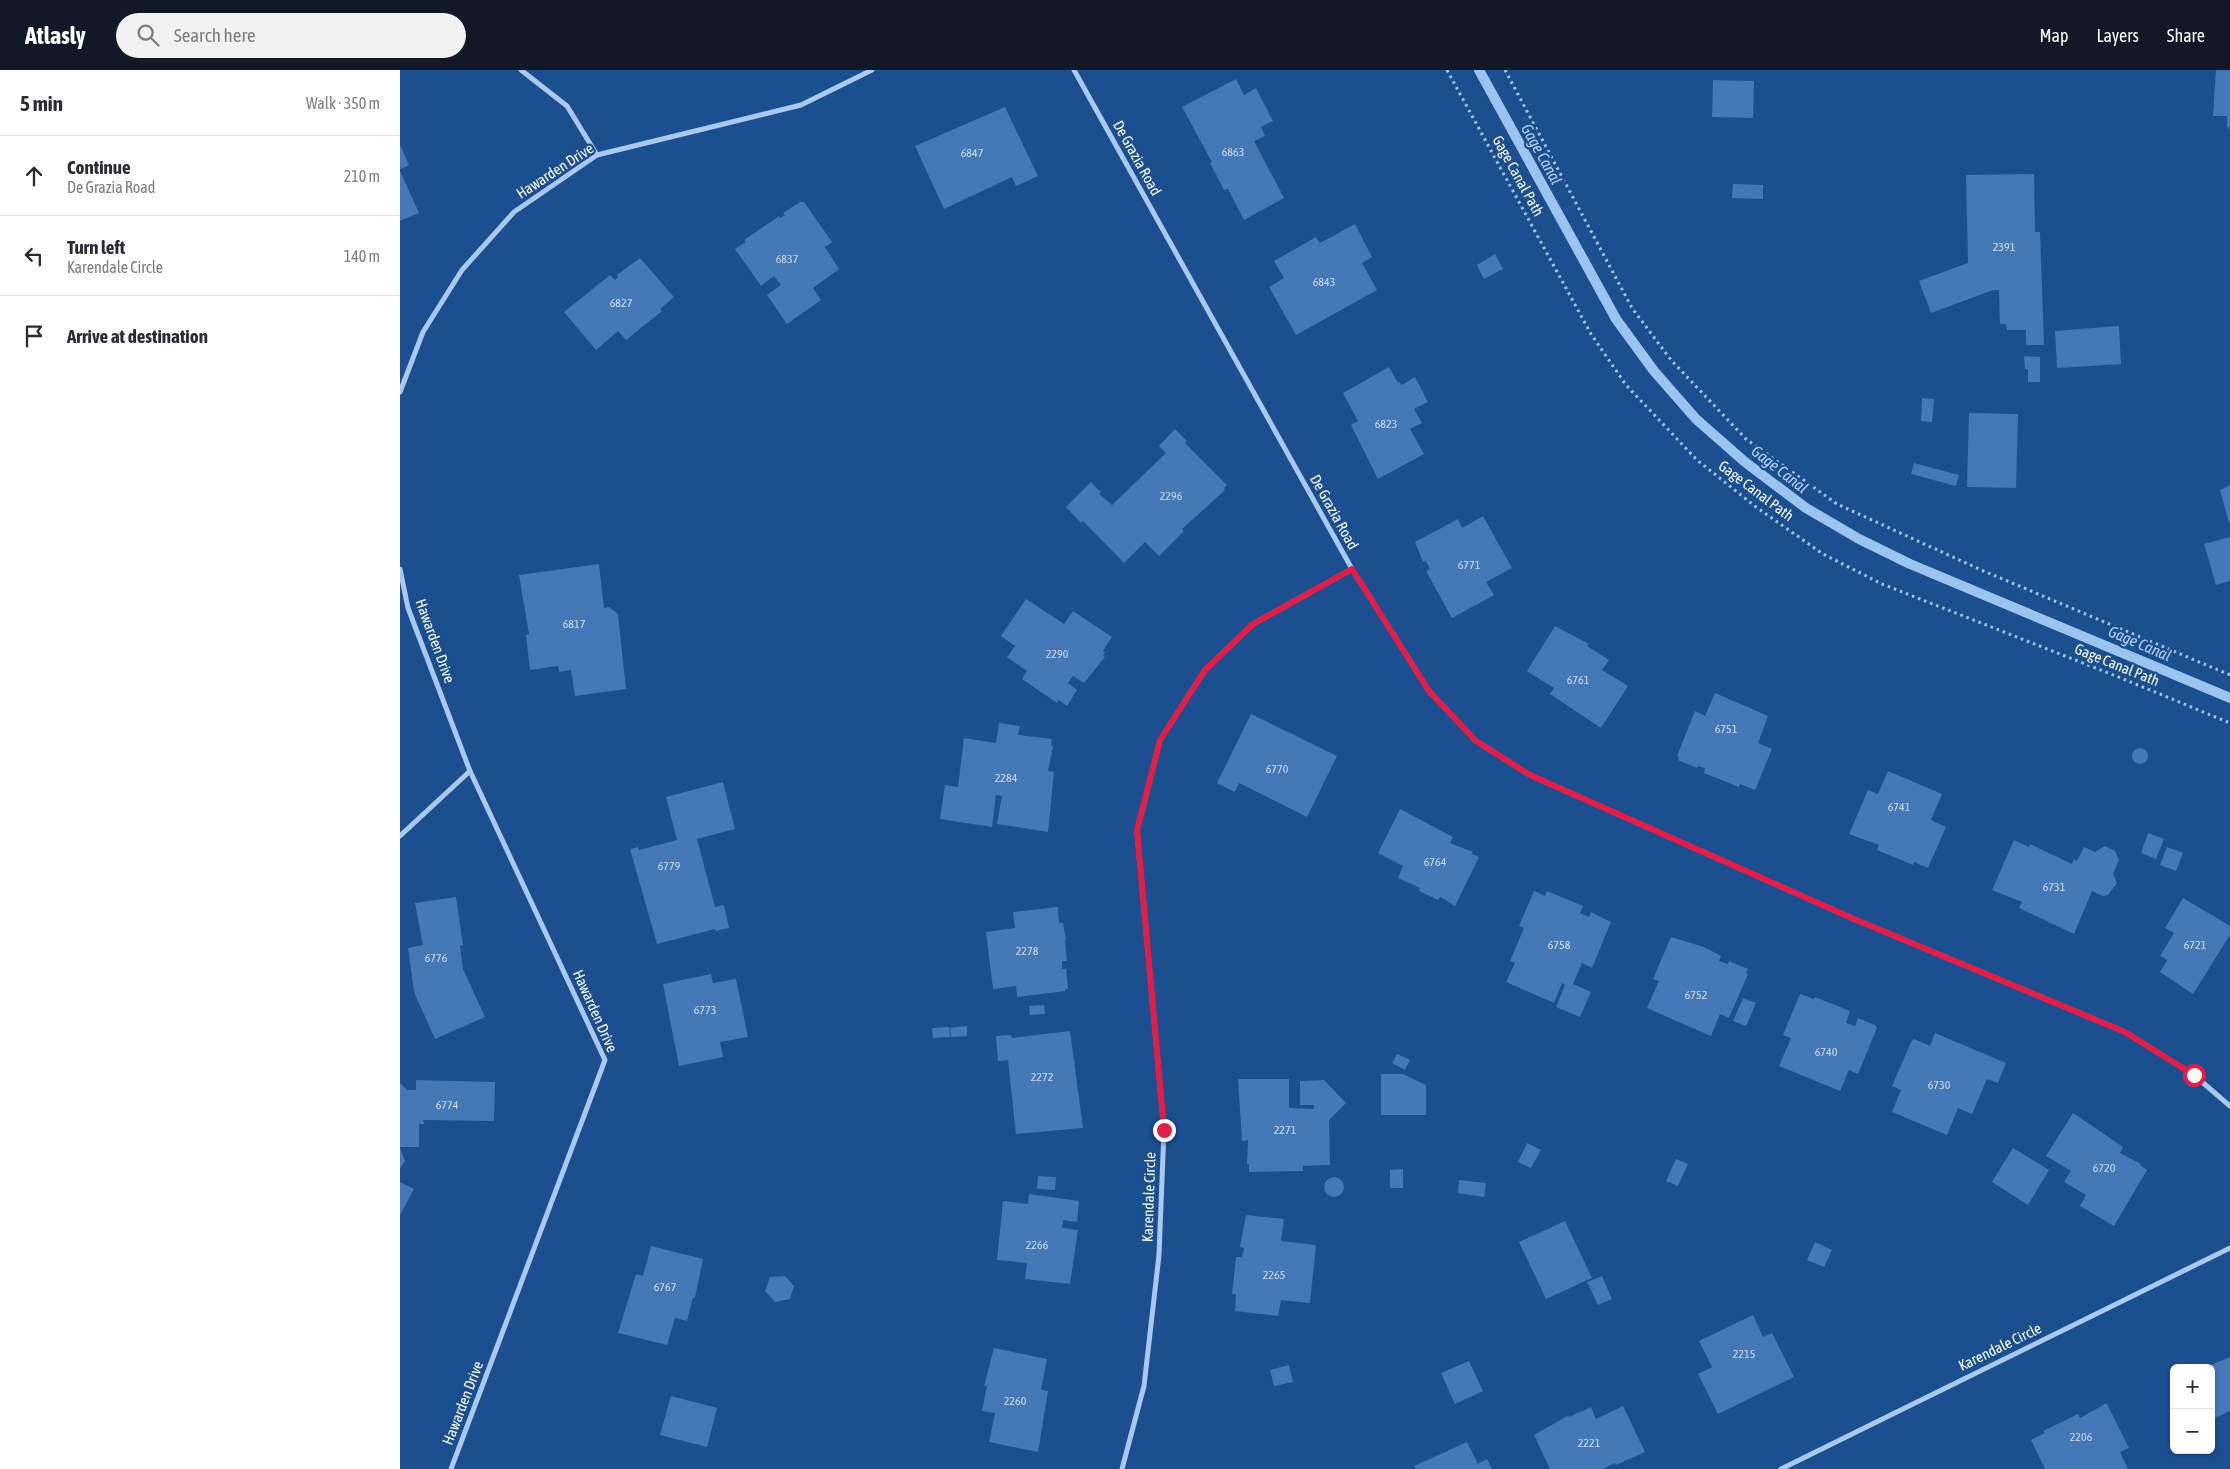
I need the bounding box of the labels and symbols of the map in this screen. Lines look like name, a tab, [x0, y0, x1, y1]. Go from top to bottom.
street label: De Grazia Road	[1110, 117, 1165, 198]
water label: Gage Canal	[1517, 120, 1566, 188]
street label: Gage Canal Path	[1489, 132, 1548, 219]
street label: Hawarden Drive	[513, 139, 597, 202]
house number: 6863	[1222, 145, 1244, 159]
house number: 6847	[961, 146, 984, 160]
house number: 2391	[1993, 240, 2016, 254]
house number: 6837	[776, 252, 799, 266]
house number: 6843	[1313, 275, 1335, 289]
house number: 6827	[610, 296, 633, 310]
house number: 6823	[1375, 417, 1397, 431]
water label: Gage Canal	[1748, 441, 1812, 497]
street label: Gage Canal Path	[1715, 457, 1797, 524]
street label: De Grazia Road	[1307, 471, 1362, 552]
house number: 2296	[1160, 489, 1183, 503]
house number: 6771	[1458, 558, 1481, 572]
street label: Hawarden Drive	[412, 596, 459, 685]
house number: 6817	[563, 617, 586, 631]
water label: Gage Canal	[2105, 622, 2174, 665]
street label: Gage Canal Path	[2072, 640, 2162, 689]
house number: 2290	[1046, 647, 1069, 661]
house number: 6761	[1567, 673, 1590, 687]
house number: 6751	[1715, 722, 1738, 736]
house number: 6770	[1266, 762, 1289, 776]
house number: 2284	[995, 771, 1018, 785]
house number: 6741	[1888, 800, 1911, 814]
house number: 6764	[1424, 855, 1447, 869]
house number: 6779	[658, 859, 681, 873]
house number: 6731	[2043, 880, 2066, 894]
house number: 6758	[1548, 938, 1571, 952]
house number: 6721	[2184, 938, 2207, 952]
house number: 2278	[1016, 944, 1039, 958]
house number: 6776	[425, 951, 448, 965]
street label: Hawarden Drive	[570, 967, 621, 1055]
house number: 6752	[1685, 988, 1707, 1002]
house number: 6773	[694, 1003, 716, 1017]
house number: 6740	[1815, 1045, 1838, 1059]
route start	[2183, 1064, 2206, 1087]
house number: 2272	[1031, 1070, 1053, 1084]
house number: 6730	[1928, 1078, 1951, 1092]
house number: 6774	[436, 1098, 459, 1112]
route end	[1153, 1119, 1176, 1142]
house number: 2271	[1274, 1123, 1297, 1137]
street label: Karendale Circle	[1138, 1151, 1159, 1242]
house number: 6720	[2093, 1161, 2116, 1175]
house number: 2266	[1026, 1238, 1049, 1252]
house number: 2265	[1263, 1268, 1285, 1282]
house number: 6767	[654, 1280, 677, 1294]
street label: Karendale Circle	[1956, 1319, 2044, 1374]
house number: 2215	[1733, 1347, 1755, 1361]
street label: Hawarden Drive	[439, 1358, 486, 1447]
house number: 2260	[1004, 1394, 1027, 1408]
house number: 2206	[2070, 1430, 2093, 1444]
house number: 2221	[1578, 1436, 1601, 1450]

